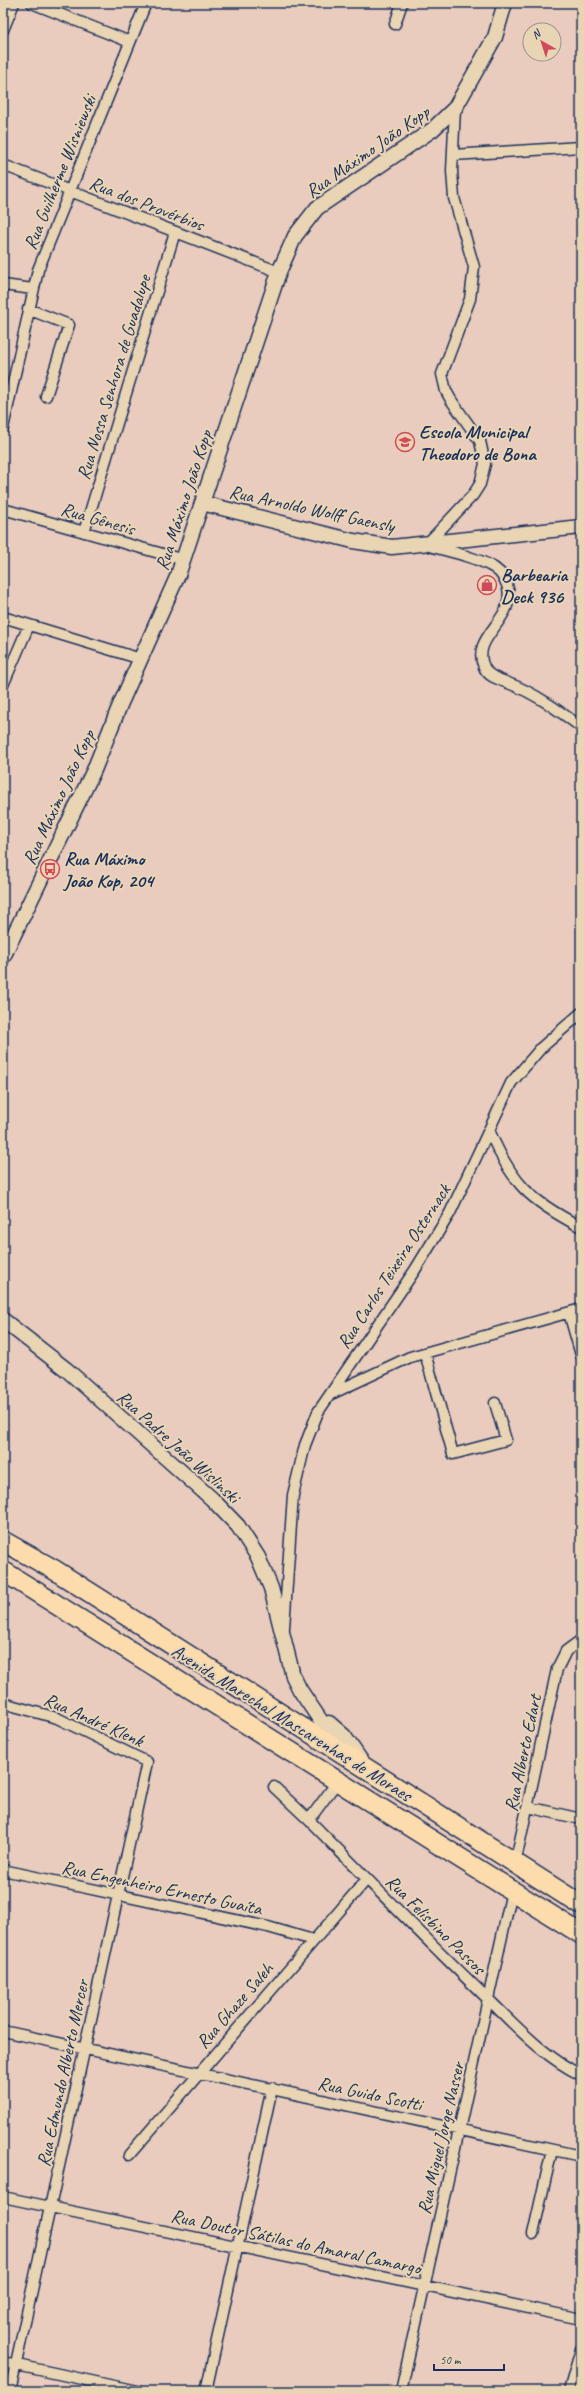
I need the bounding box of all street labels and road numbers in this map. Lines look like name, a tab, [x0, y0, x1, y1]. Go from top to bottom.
street label: Rua Guilherme Wisniewski	[18, 89, 103, 253]
street label: Rua Máximo João Kopp	[301, 99, 436, 204]
street label: Rua dos Provérbios	[86, 171, 209, 237]
street label: Rua Nossa Senhora de Guadalupe	[71, 270, 157, 482]
street label: Rua Máximo João Kopp	[150, 425, 218, 573]
street label: Rua Arnoldo Wolff Gaensly	[227, 480, 398, 539]
street label: Rua Gênesis	[58, 497, 139, 541]
street label: Rua Máximo João Kopp	[17, 725, 101, 869]
street label: Rua Carlos Teixeira Osternack	[332, 1179, 457, 1353]
street label: Rua Padre João Wislinski	[112, 1385, 247, 1510]
street label: Avenida Marechal Mascarenhas de Moraes	[167, 1639, 418, 1808]
street label: Rua André Klenk	[40, 1687, 149, 1753]
street label: Rua Alberto Edart	[499, 1691, 547, 1814]
street label: Rua Engenheiro Ernesto Guaíta	[59, 1855, 266, 1921]
street label: Rua Felisbino Passos	[380, 1870, 492, 1981]
street label: Rua Ghaze Saleh	[191, 1957, 279, 2054]
street label: Rua Edmundo Alberto Mercer	[31, 1976, 95, 2169]
street label: Rua Miguel Jorge Nasser	[412, 2058, 471, 2216]
street label: Rua Guido Scotti	[315, 2071, 427, 2117]
street label: Rua Doutor Sátilas do Amaral Camargo	[169, 2204, 425, 2281]

